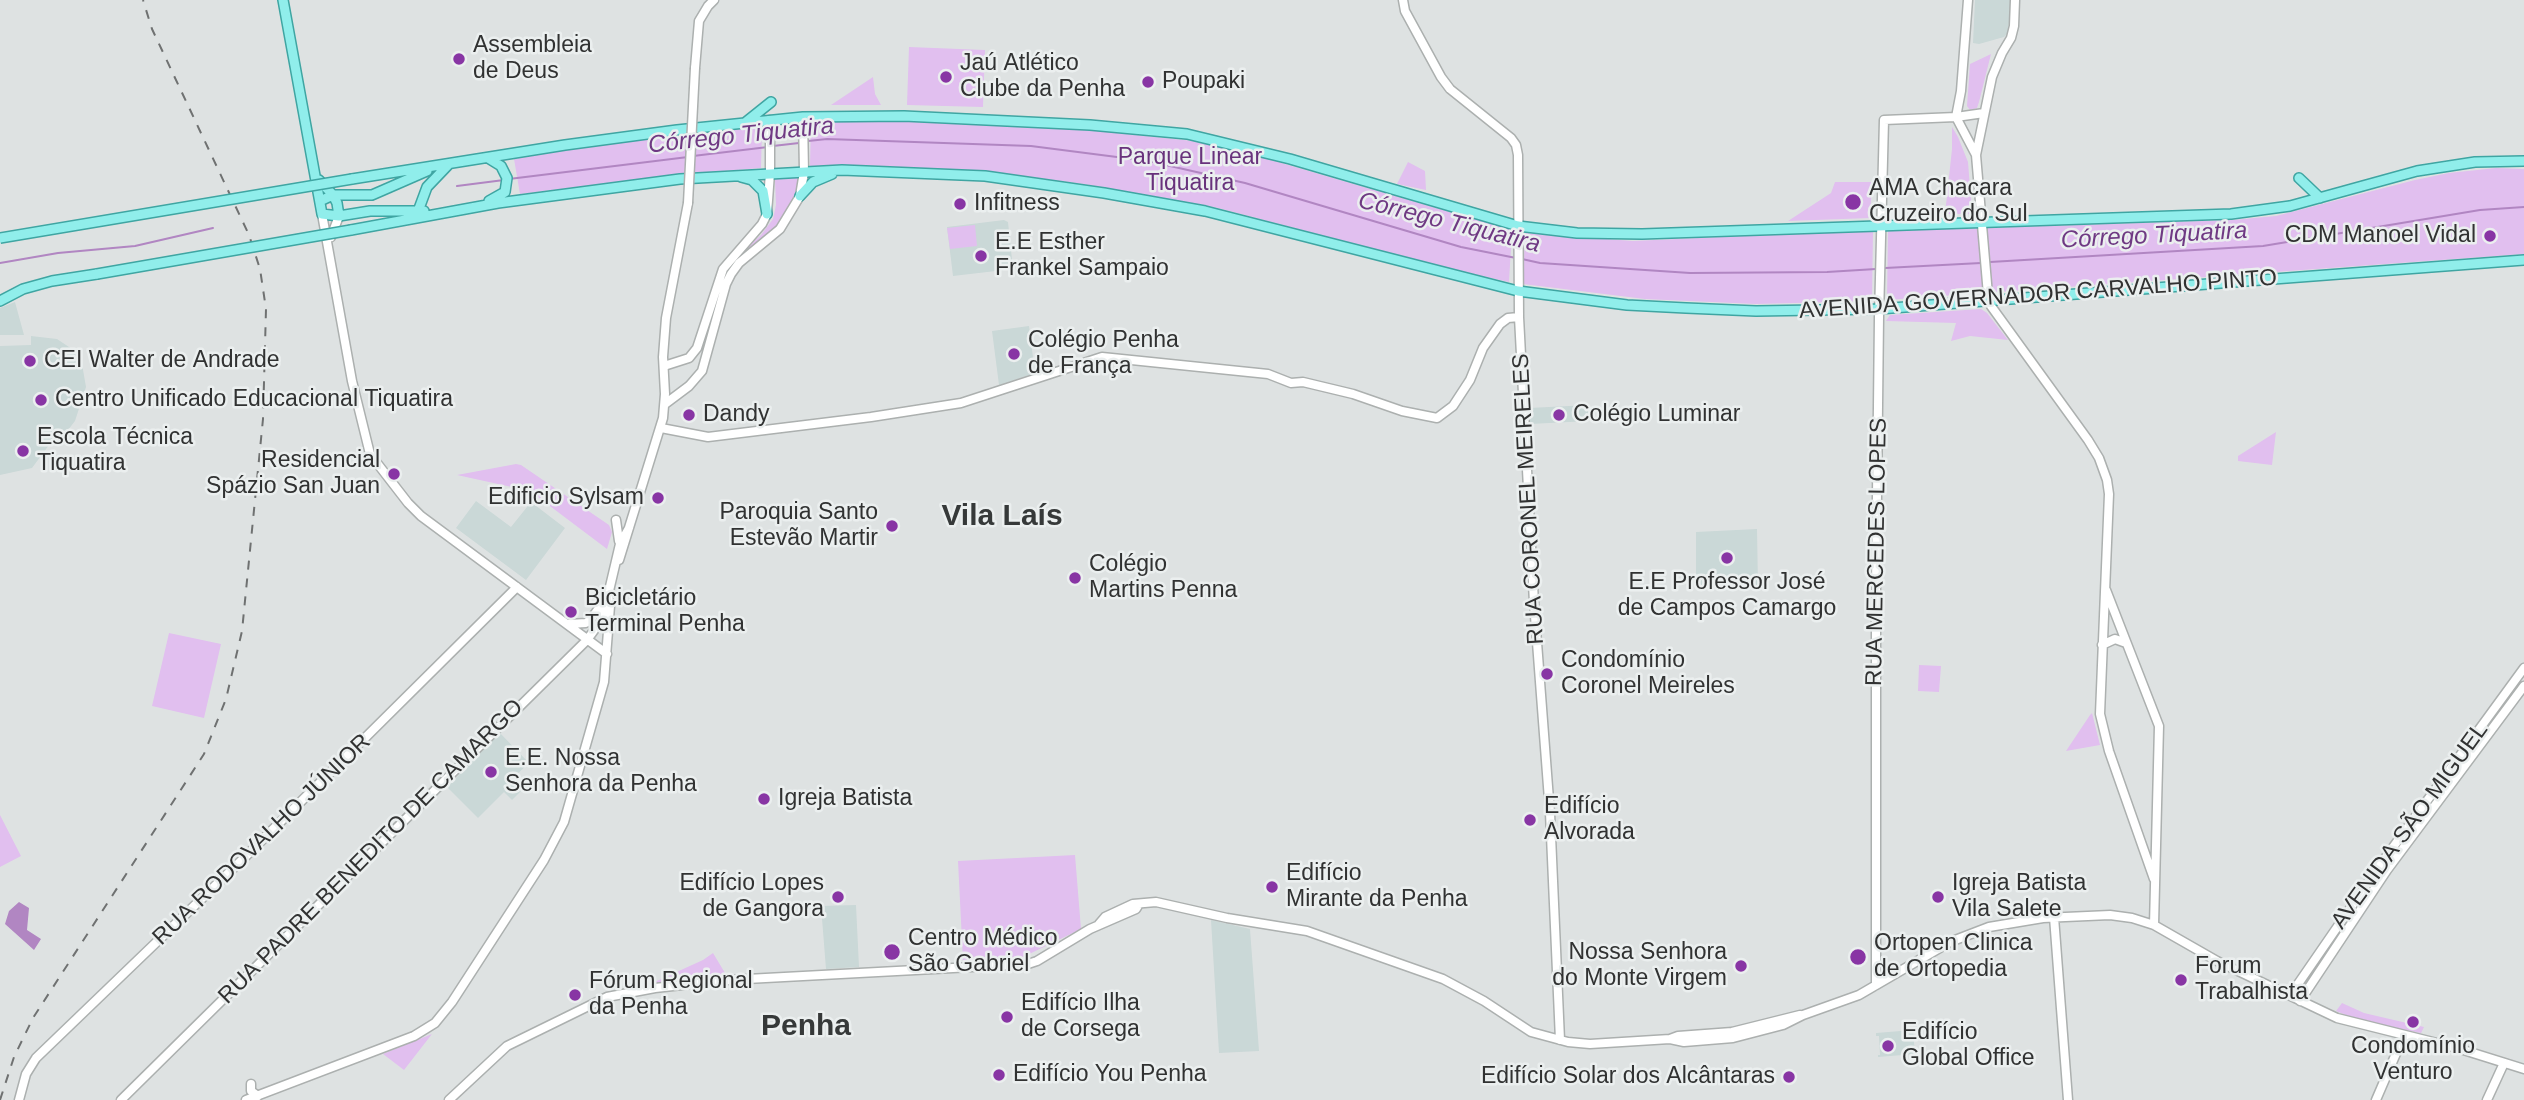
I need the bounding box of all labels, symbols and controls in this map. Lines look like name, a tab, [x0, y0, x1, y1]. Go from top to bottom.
place label: Assembleia de Deus	[473, 32, 592, 86]
place label: Jaú Atlético Clube da Penha	[960, 50, 1125, 104]
marker: Assembleia de Deus	[451, 51, 467, 67]
place label: Poupaki	[1162, 68, 1245, 96]
marker: Jaú Atlético Clube da Penha	[938, 69, 954, 85]
marker: Poupaki	[1140, 74, 1156, 90]
water label: Córrego Tiquatira	[647, 112, 835, 160]
park label: Parque Linear Tiquatira	[1118, 144, 1262, 198]
place label: AMA Chacara Cruzeiro do Sul	[1869, 175, 2028, 229]
water label: Córrego Tiquatira	[1355, 186, 1543, 260]
place label: Infitness	[974, 190, 1060, 218]
marker: AMA Chacara Cruzeiro do Sul	[1843, 192, 1863, 212]
marker: Infitness	[952, 196, 968, 212]
water label: Córrego Tiquatira	[2060, 217, 2248, 255]
place label: CDM Manoel Vidal	[2285, 222, 2476, 250]
marker: CDM Manoel Vidal	[2482, 228, 2498, 244]
place label: E.E Esther Frankel Sampaio	[995, 229, 1169, 283]
marker: E.E Esther Frankel Sampaio	[973, 248, 989, 264]
street label: AVENIDA GOVERNADOR CARVALHO PINTO	[1798, 265, 2278, 325]
place label: Colégio Penha de França	[1028, 327, 1179, 381]
marker: Colégio Penha de França	[1006, 346, 1022, 362]
place label: CEI Walter de Andrade	[44, 347, 280, 375]
marker: CEI Walter de Andrade	[22, 353, 38, 369]
street label: RUA CORONEL MEIRELES	[1508, 353, 1550, 645]
place label: Centro Unificado Educacional Tiquatira	[55, 386, 453, 414]
marker: Centro Unificado Educacional Tiquatira	[33, 392, 49, 408]
place label: Dandy	[703, 401, 769, 429]
place label: Colégio Luminar	[1573, 401, 1740, 429]
marker: Dandy	[681, 407, 697, 423]
marker: Colégio Luminar	[1551, 407, 1567, 423]
street label: RUA MERCEDES LOPES	[1861, 418, 1893, 686]
place label: Escola Técnica Tiquatira	[37, 424, 193, 478]
marker: Escola Técnica Tiquatira	[15, 443, 31, 459]
place label: Residencial Spázio San Juan	[206, 447, 380, 501]
marker: Residencial Spázio San Juan	[386, 466, 402, 482]
place label: Edificio Sylsam	[488, 484, 644, 512]
marker: Edificio Sylsam	[650, 490, 666, 506]
place label: Paroquia Santo Estevão Martir	[719, 499, 878, 553]
district label: Vila Laís	[941, 499, 1063, 535]
marker: Paroquia Santo Estevão Martir	[884, 518, 900, 534]
marker: E.E Professor José de Campos Camargo	[1719, 550, 1735, 566]
place label: Colégio Martins Penna	[1089, 551, 1237, 605]
place label: E.E Professor José de Campos Camargo	[1618, 569, 1836, 623]
marker: Colégio Martins Penna	[1067, 570, 1083, 586]
place label: Bicicletário Terminal Penha	[585, 585, 745, 639]
marker: Bicicletário Terminal Penha	[563, 604, 579, 620]
place label: Condomínio Coronel Meireles	[1561, 647, 1735, 701]
marker: Condomínio Coronel Meireles	[1539, 666, 1555, 682]
street label: RUA PADRE BENEDITO DE CAMARGO	[213, 694, 529, 1010]
street label: AVENIDA SÃO MIGUEL	[2326, 717, 2494, 935]
street label: RUA RODOVALHO JÚNIOR	[147, 729, 377, 951]
place label: E.E. Nossa Senhora da Penha	[505, 745, 697, 799]
marker: E.E. Nossa Senhora da Penha	[483, 764, 499, 780]
place label: Igreja Batista	[778, 785, 912, 813]
marker: Igreja Batista	[756, 791, 772, 807]
place label: Edifício Alvorada	[1544, 793, 1635, 847]
marker: Edifício Alvorada	[1522, 812, 1538, 828]
place label: Edifício Mirante da Penha	[1286, 860, 1468, 914]
place label: Edifício Lopes de Gangora	[680, 870, 824, 924]
place label: Igreja Batista Vila Salete	[1952, 870, 2086, 924]
marker: Edifício Mirante da Penha	[1264, 879, 1280, 895]
marker: Edifício Lopes de Gangora	[830, 889, 846, 905]
marker: Igreja Batista Vila Salete	[1930, 889, 1946, 905]
place label: Centro Médico São Gabriel	[908, 925, 1058, 979]
place label: Ortopen Clinica de Ortopedia	[1874, 930, 2033, 984]
place label: Nossa Senhora do Monte Virgem	[1552, 939, 1727, 993]
marker: Centro Médico São Gabriel	[882, 942, 902, 962]
marker: Ortopen Clinica de Ortopedia	[1848, 947, 1868, 967]
place label: Forum Trabalhista	[2195, 953, 2308, 1007]
marker: Nossa Senhora do Monte Virgem	[1733, 958, 1749, 974]
place label: Fórum Regional da Penha	[589, 968, 753, 1022]
marker: Forum Trabalhista	[2173, 972, 2189, 988]
marker: Fórum Regional da Penha	[567, 987, 583, 1003]
place label: Edifício Ilha de Corsega	[1021, 990, 1140, 1044]
district label: Penha	[761, 1009, 851, 1045]
marker: Edifício Ilha de Corsega	[999, 1009, 1015, 1025]
marker: Condomínio Venturo	[2405, 1014, 2421, 1030]
place label: Edifício Global Office	[1902, 1019, 2035, 1073]
place label: Condomínio Venturo	[2351, 1033, 2475, 1087]
marker: Edifício Global Office	[1880, 1038, 1896, 1054]
place label: Edifício You Penha	[1013, 1061, 1207, 1089]
place label: Edifício Solar dos Alcântaras	[1481, 1063, 1775, 1091]
marker: Edifício You Penha	[991, 1067, 1007, 1083]
marker: Edifício Solar dos Alcântaras	[1781, 1069, 1797, 1085]

